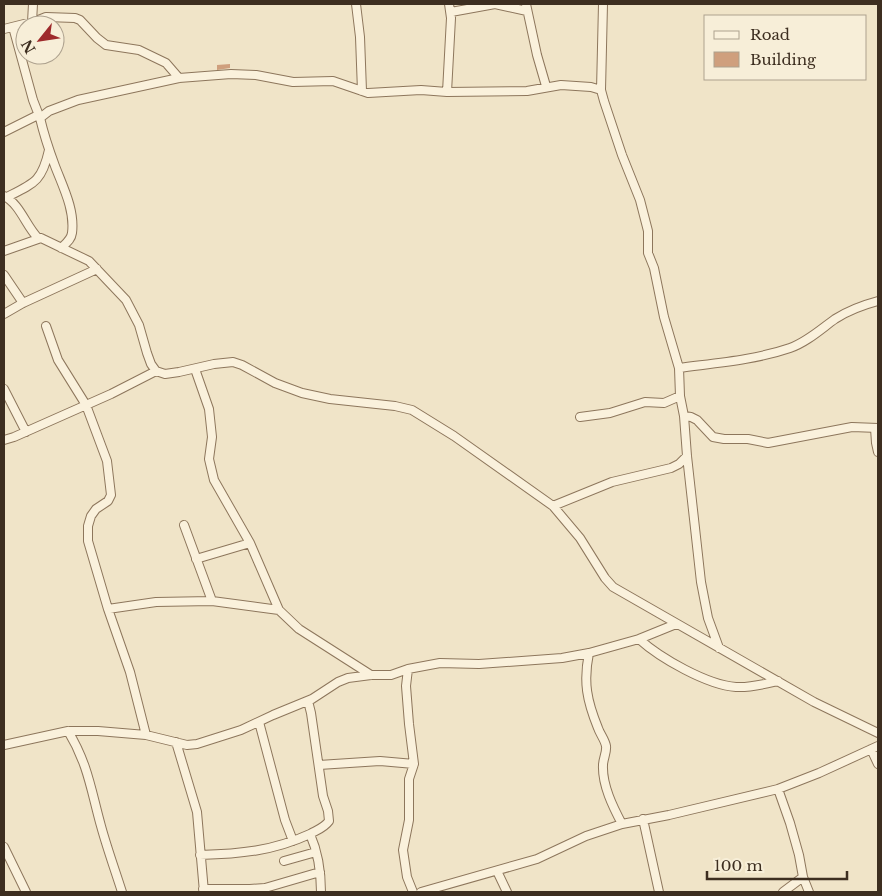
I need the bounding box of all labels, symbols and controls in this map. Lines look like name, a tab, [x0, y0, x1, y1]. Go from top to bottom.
north arrow	[15, 15, 65, 65]
legend	[704, 15, 867, 80]
text: Road	[750, 25, 790, 44]
text: N	[18, 36, 40, 57]
text: Building	[750, 50, 817, 69]
scale bar	[707, 848, 847, 880]
text: 100 m	[714, 856, 763, 875]

